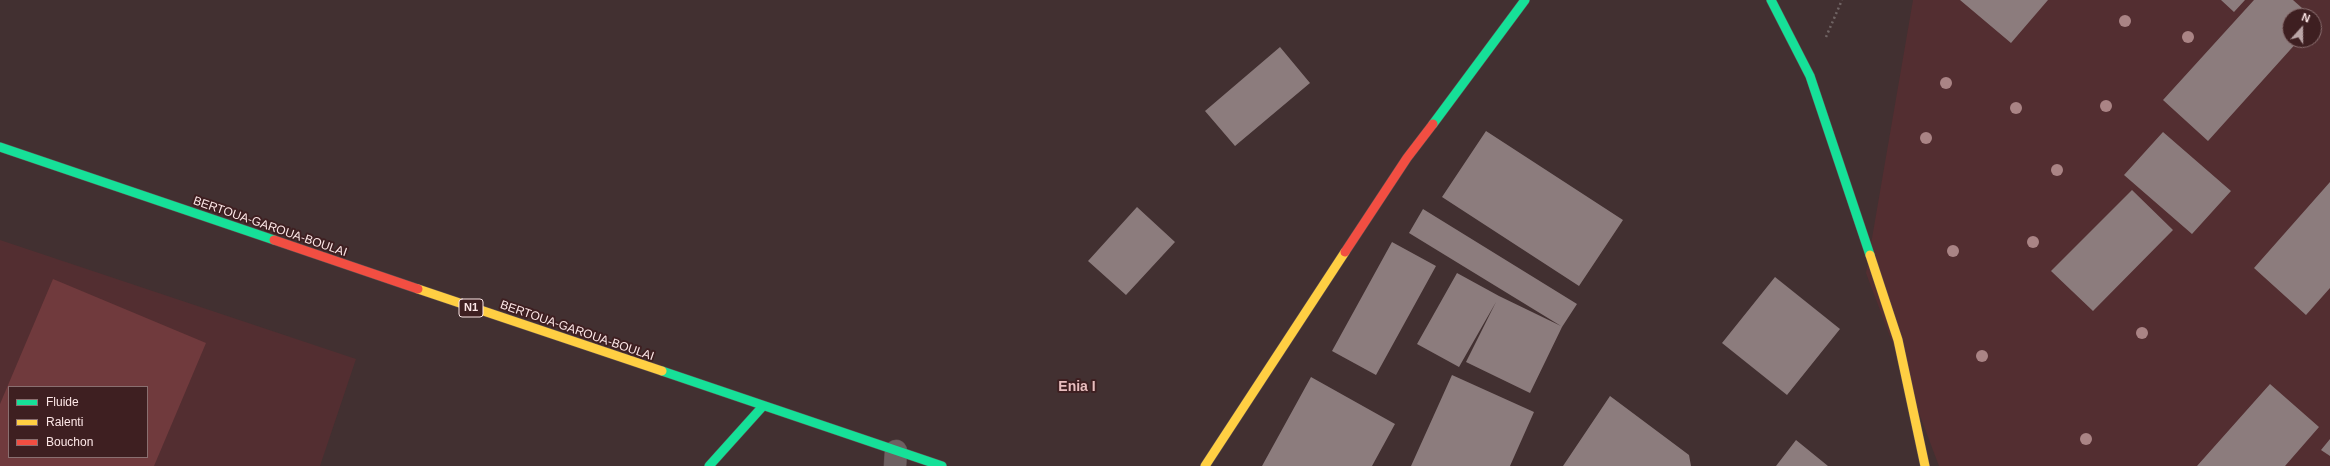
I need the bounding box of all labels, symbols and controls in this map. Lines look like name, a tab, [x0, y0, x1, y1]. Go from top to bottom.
north arrow	[2282, 8, 2322, 48]
text: N	[2300, 11, 2312, 25]
street label: BERTOUA-GAROUA-BOULAI	[191, 194, 349, 260]
street label: BERTOUA-GAROUA-BOULAI	[498, 298, 656, 364]
road number: N1	[459, 299, 483, 317]
district label: Enia I	[1058, 379, 1096, 395]
legend	[8, 386, 148, 458]
text: Fluide	[46, 395, 79, 409]
text: Ralenti	[46, 415, 83, 429]
text: Bouchon	[46, 435, 93, 449]

